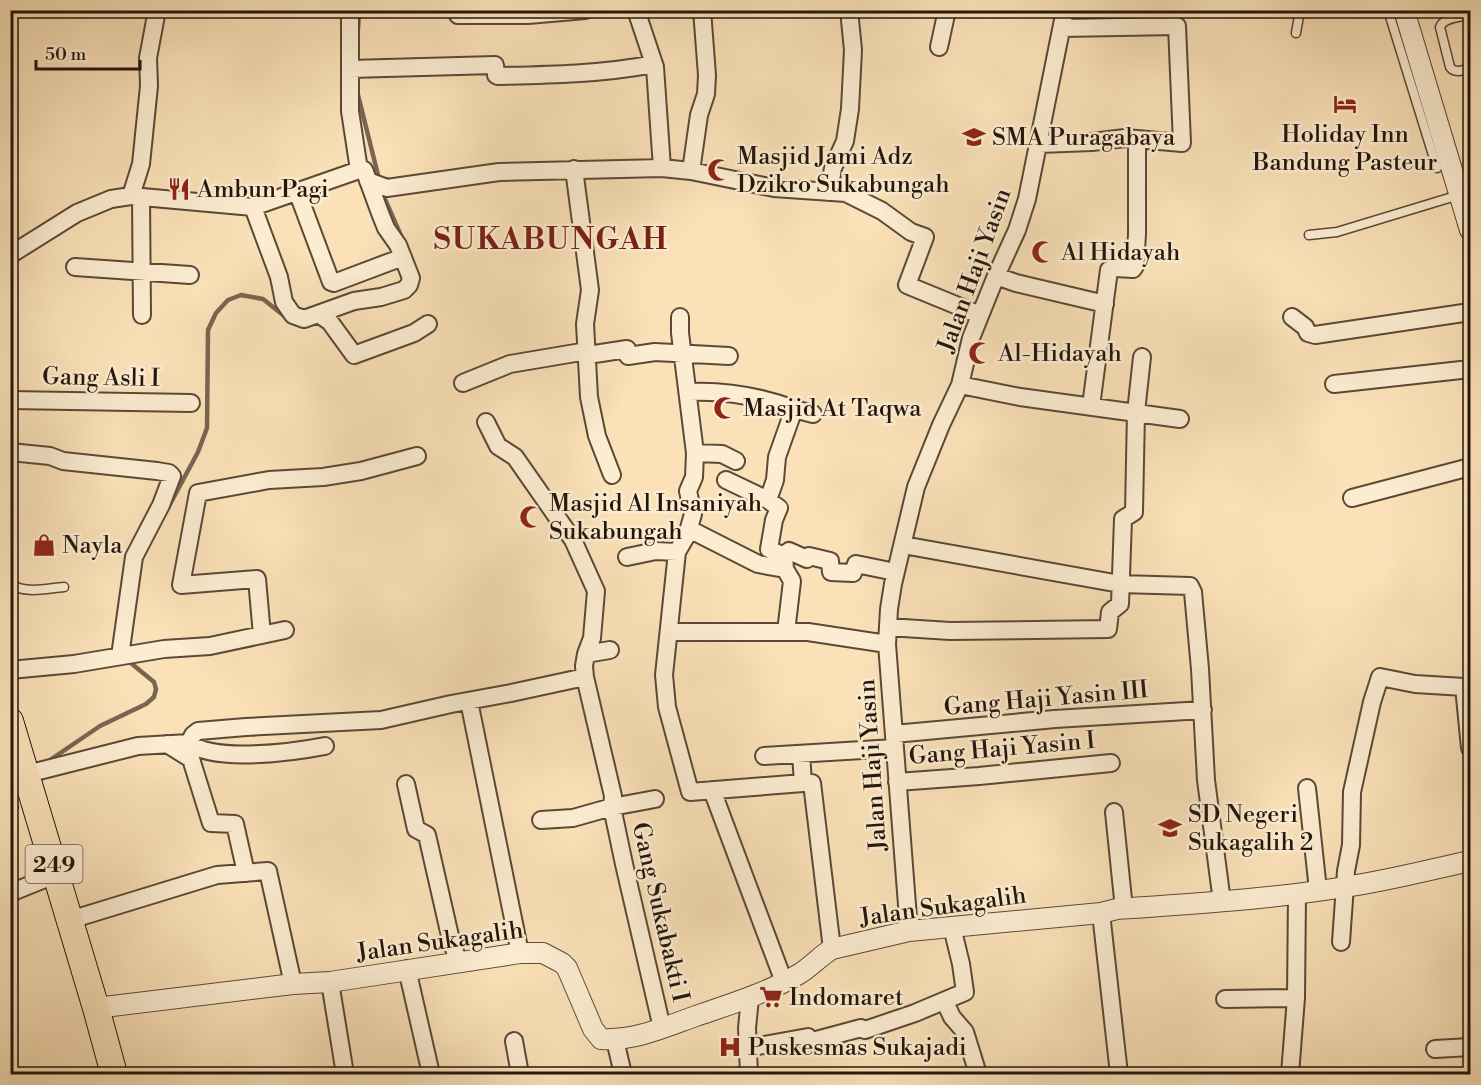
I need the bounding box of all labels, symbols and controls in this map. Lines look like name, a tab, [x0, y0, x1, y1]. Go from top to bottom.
scale bar	[36, 33, 140, 71]
text: 50 m	[45, 43, 87, 66]
hotel icon: Holiday Inn Bandung Pasteur	[1332, 91, 1358, 117]
place label: Holiday Inn Bandung Pasteur	[1252, 120, 1437, 178]
place label: SMA Puragabaya	[992, 123, 1176, 153]
school or university icon: SMA Puragabaya	[961, 124, 987, 150]
place label: Masjid Jami Adz Dzikro Sukabungah	[737, 142, 950, 200]
mosque icon: Masjid Jami Adz Dzikro Sukabungah	[706, 157, 732, 183]
place label: Ambun Pagi	[196, 175, 329, 205]
restaurant icon: Ambun Pagi	[166, 176, 192, 202]
street label: Jalan Haji Yasin	[931, 184, 1018, 357]
district label: SUKABUNGAH	[434, 221, 668, 259]
place label: Al Hidayah	[1060, 238, 1180, 268]
mosque icon: Al Hidayah	[1030, 239, 1056, 265]
place label: Al-Hidayah	[997, 339, 1122, 369]
mosque icon: Al-Hidayah	[967, 340, 993, 366]
street label: Gang Asli I	[42, 362, 160, 394]
place label: Masjid At Taqwa	[743, 394, 922, 424]
mosque icon: Masjid At Taqwa	[712, 395, 738, 421]
place label: Masjid Al Insaniyah Sukabungah	[549, 489, 762, 547]
mosque icon: Masjid Al Insaniyah Sukabungah	[518, 504, 544, 530]
place label: Nayla	[62, 531, 123, 561]
shop icon: Nayla	[31, 532, 57, 558]
street label: Gang Haji Yasin III	[943, 675, 1150, 723]
street label: Jalan Haji Yasin	[852, 678, 894, 853]
street label: Gang Haji Yasin I	[908, 726, 1096, 772]
place label: SD Negeri Sukagalih 2	[1188, 800, 1313, 858]
school or university icon: SD Negeri Sukagalih 2	[1157, 815, 1183, 841]
street label: Gang Sukabakti I	[625, 820, 695, 1005]
road number: 249	[26, 845, 82, 883]
street label: Jalan Sukagalih	[857, 880, 1028, 934]
street label: Jalan Sukagalih	[354, 915, 525, 969]
place label: Indomaret	[789, 983, 904, 1013]
supermarket icon: Indomaret	[758, 984, 784, 1010]
place label: Puskesmas Sukajadi	[748, 1033, 967, 1063]
hospital icon: Puskesmas Sukajadi	[717, 1034, 743, 1060]

